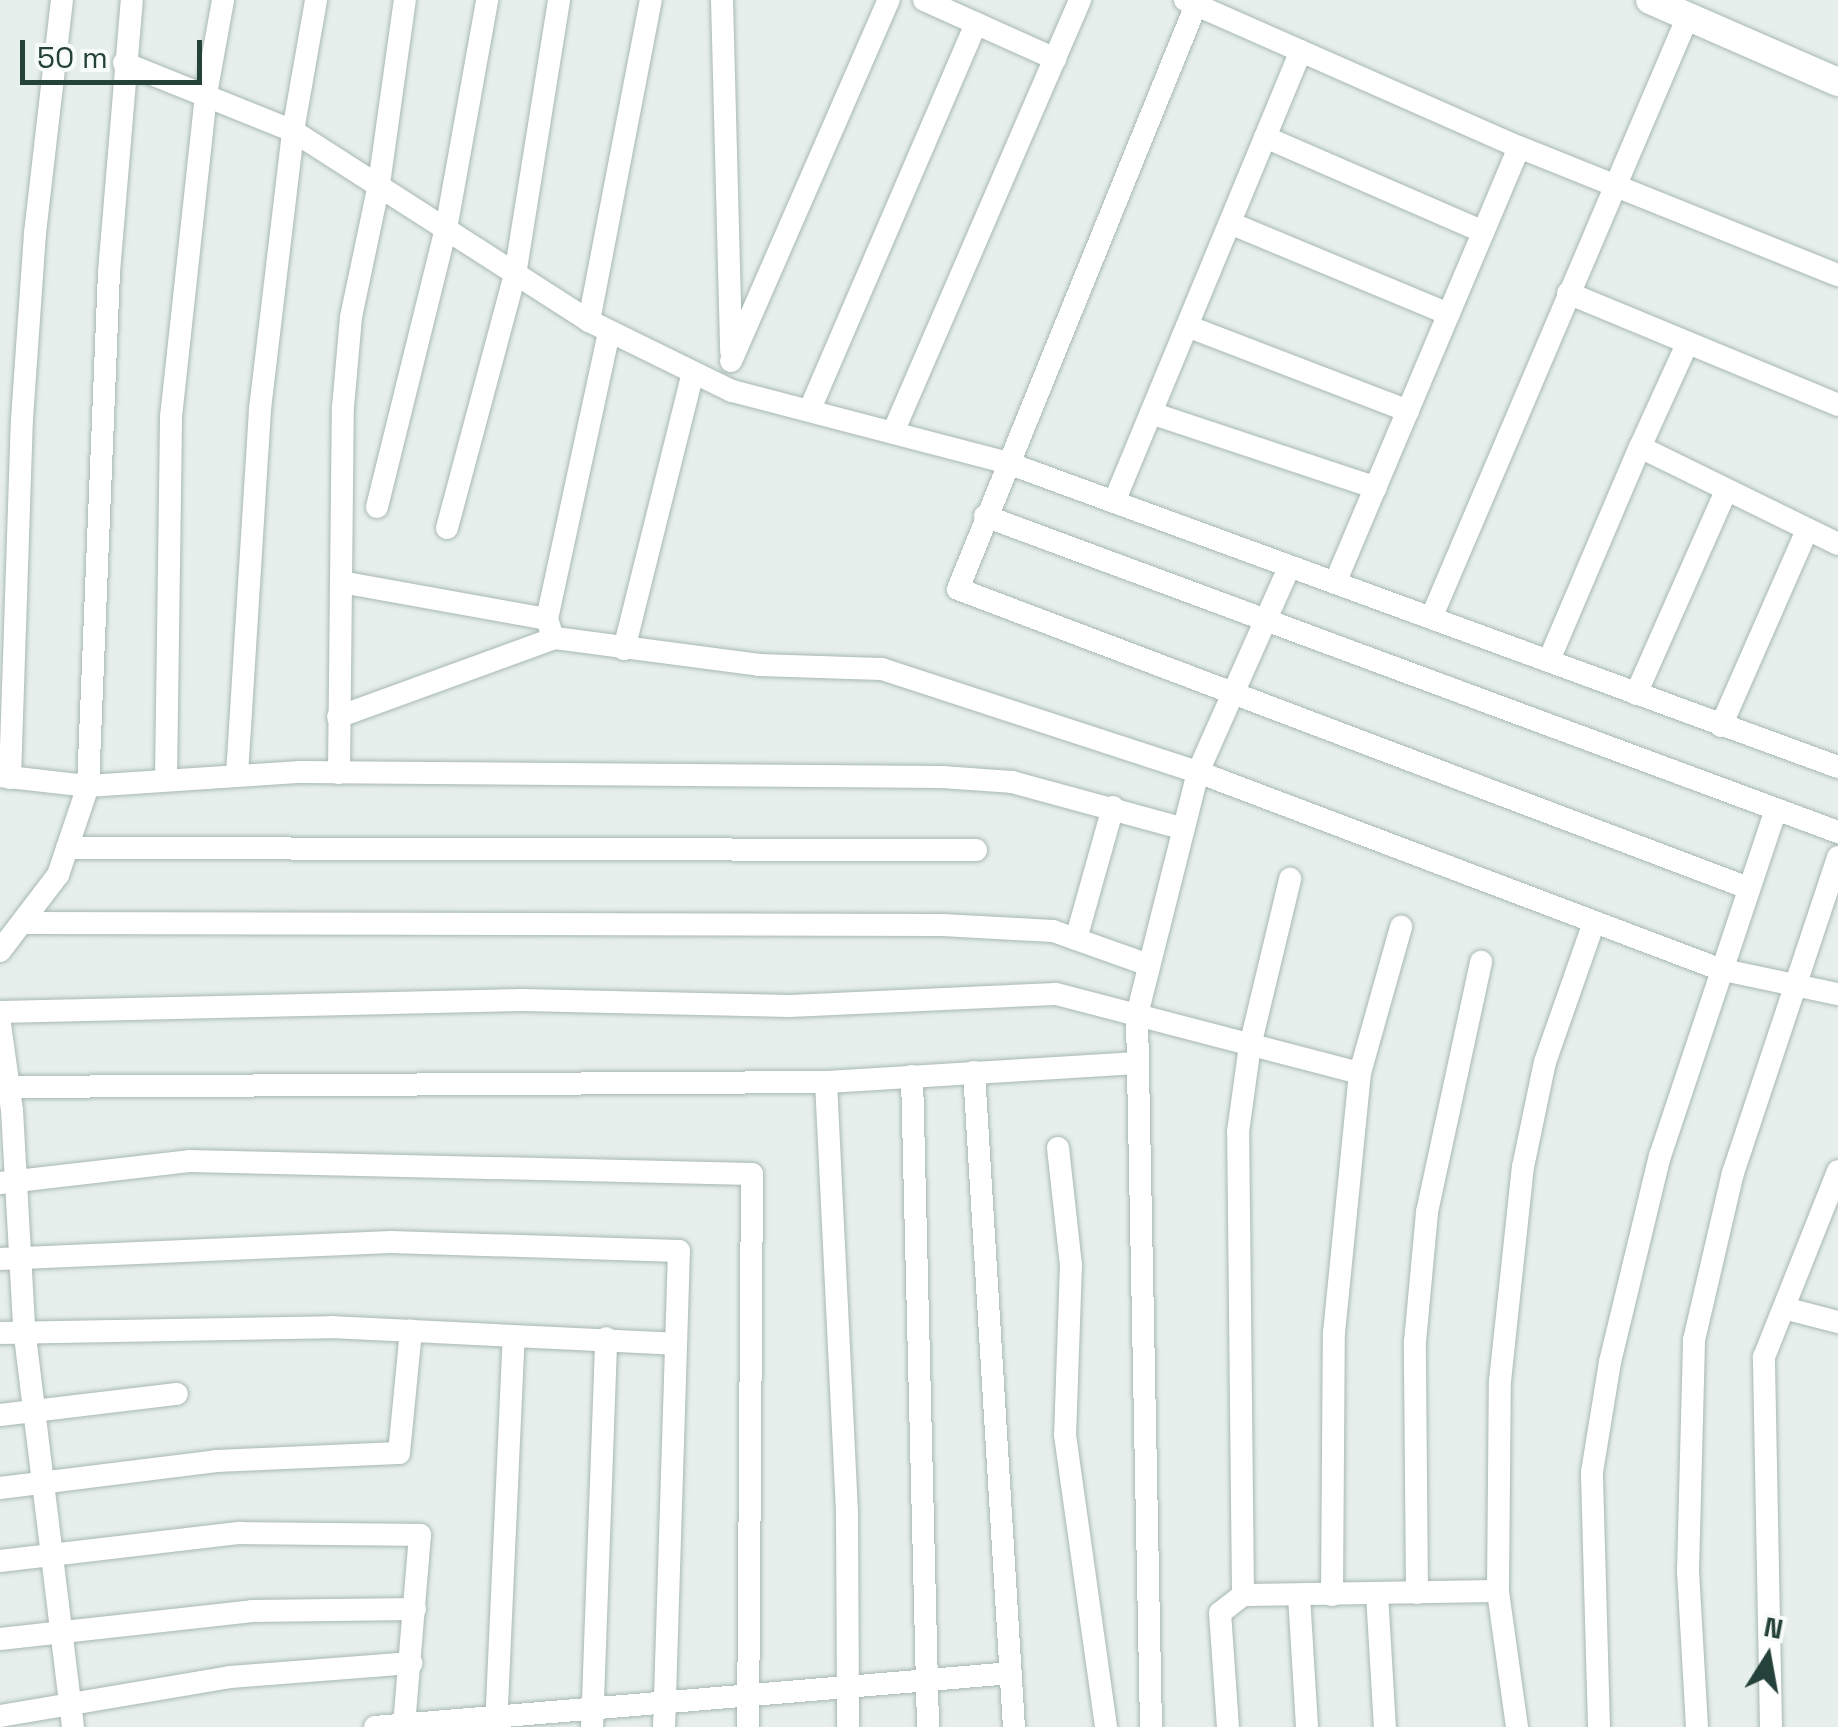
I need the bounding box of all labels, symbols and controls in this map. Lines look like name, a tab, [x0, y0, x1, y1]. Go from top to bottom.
scale bar	[25, 20, 208, 82]
text: 50 m	[37, 38, 108, 77]
north arrow	[1718, 1607, 1818, 1707]
text: N	[1761, 1608, 1786, 1647]

